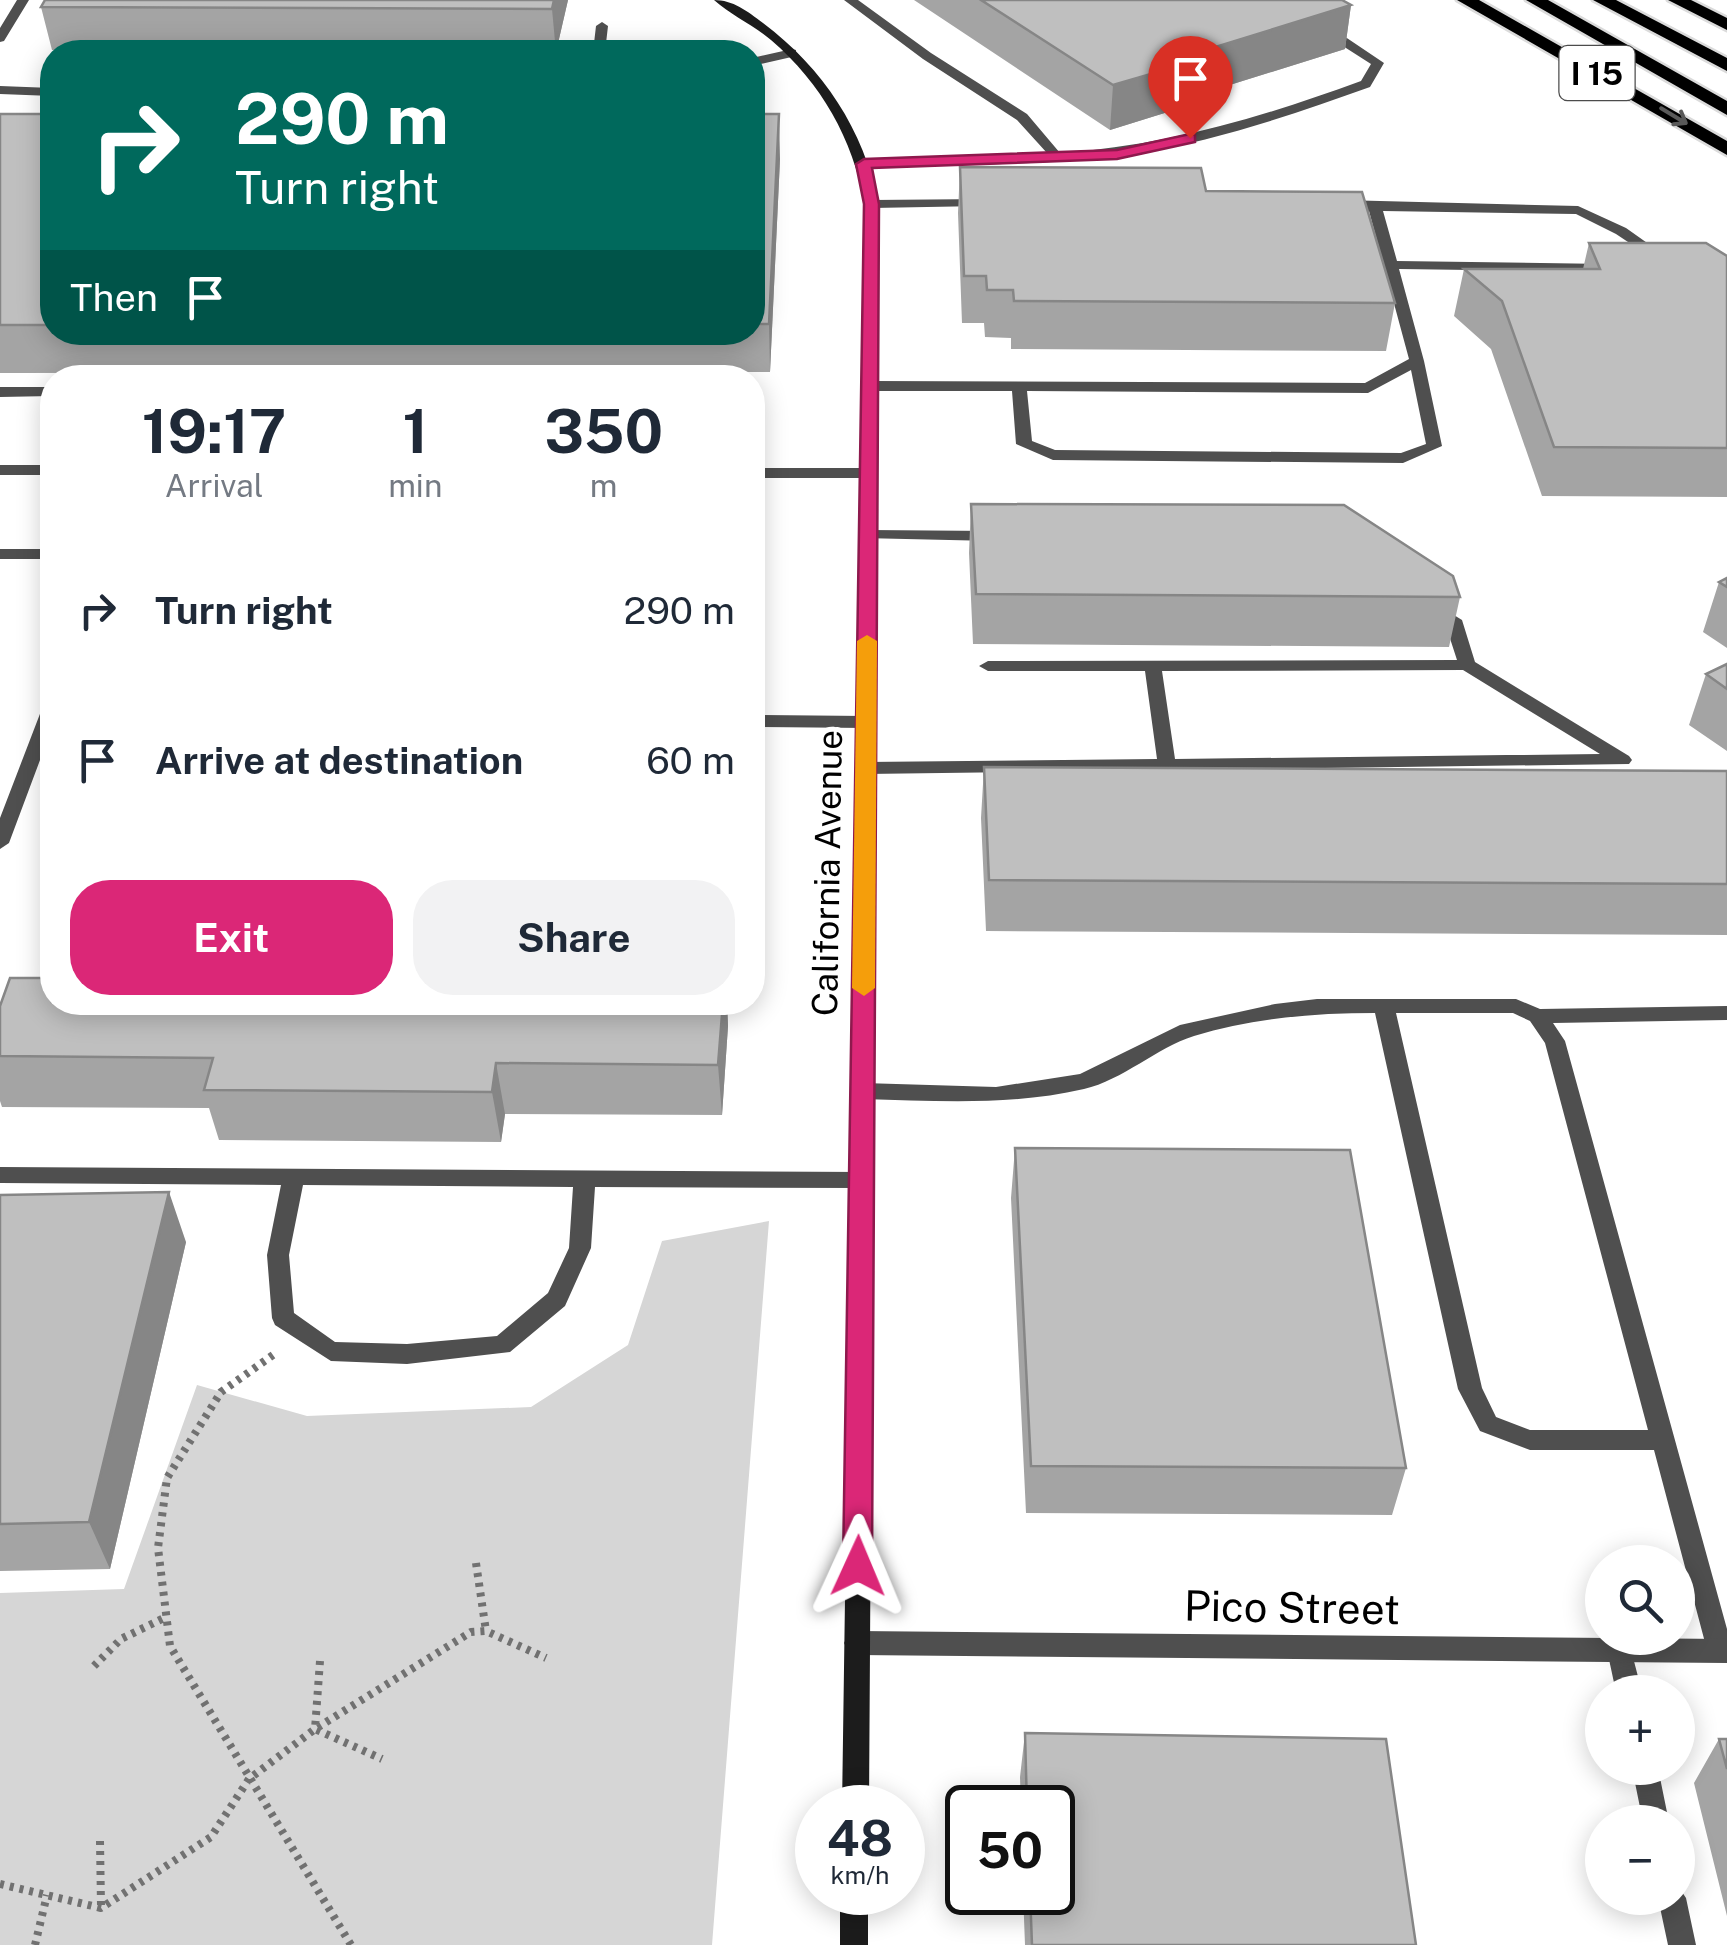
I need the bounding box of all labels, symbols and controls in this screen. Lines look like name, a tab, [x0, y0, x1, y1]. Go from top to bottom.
pin	[1148, 36, 1233, 139]
road number: I 15	[1560, 46, 1634, 100]
icon: arrive	[1163, 51, 1218, 106]
text: 290 m	[235, 77, 449, 160]
icon: right	[70, 80, 200, 210]
one-way arrow	[1659, 106, 1687, 126]
text: Turn right	[235, 161, 439, 214]
icon: arrive	[178, 270, 233, 325]
text: Then	[70, 275, 158, 320]
text: 19:17	[142, 396, 286, 467]
text: 1	[402, 396, 428, 467]
text: 350	[544, 396, 663, 467]
text: Arrival	[165, 467, 263, 504]
text: min	[388, 467, 442, 504]
text: m	[590, 467, 618, 504]
icon: right	[70, 583, 125, 638]
text: Turn right	[155, 588, 333, 633]
text: 290 m	[624, 588, 735, 633]
street label: California Avenue	[804, 729, 850, 1017]
icon: arrive	[70, 733, 125, 788]
text: Arrive at destination	[155, 738, 523, 783]
text: 60 m	[646, 738, 735, 783]
button: Exit	[70, 880, 393, 995]
button: Share	[413, 880, 735, 995]
position arrow	[806, 1514, 910, 1618]
map controls	[1585, 1545, 1695, 1915]
button: search	[1585, 1545, 1695, 1655]
street label: Pico Street	[1183, 1581, 1401, 1633]
button: +	[1585, 1675, 1695, 1785]
speed limit sign: 50	[945, 1785, 1075, 1915]
button: −	[1585, 1805, 1695, 1915]
text: 48	[827, 1808, 893, 1867]
text: km/h	[831, 1860, 889, 1890]

